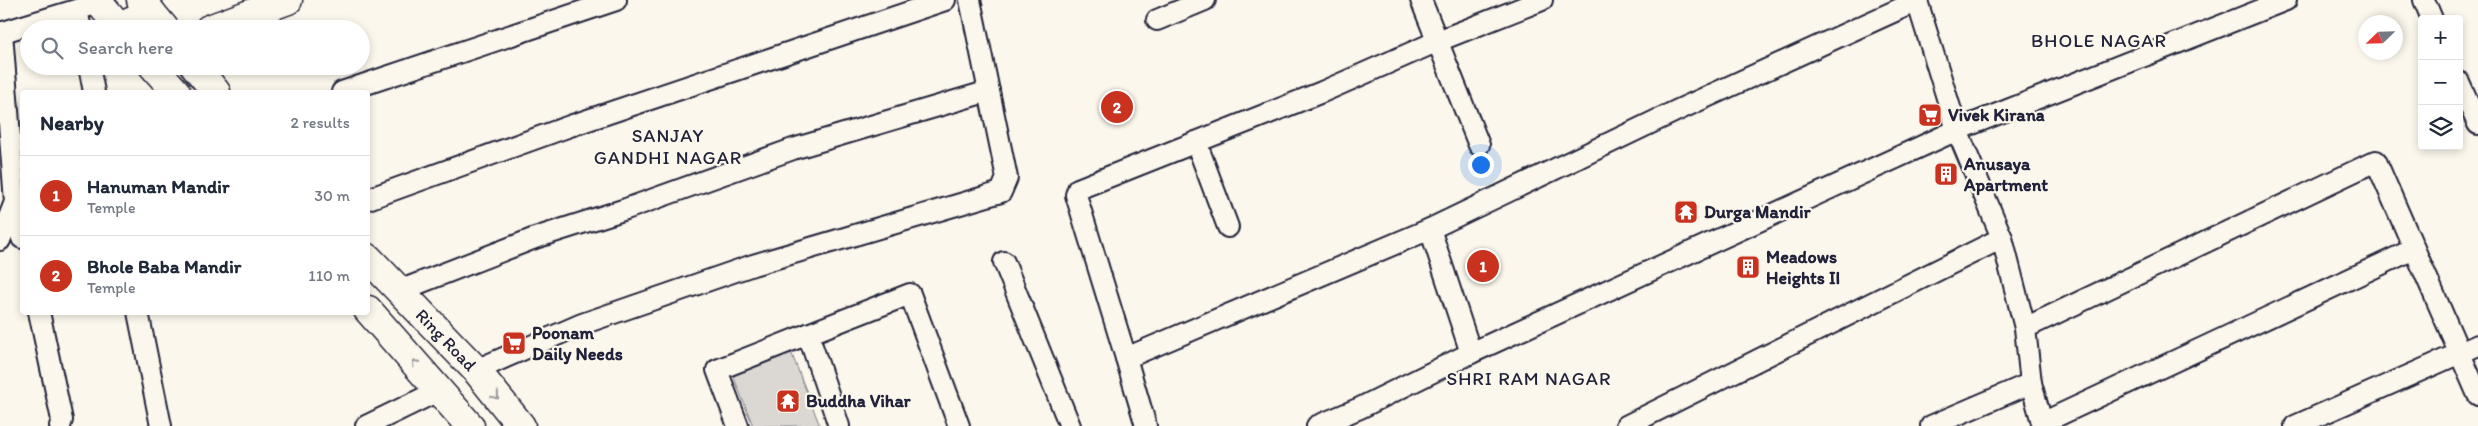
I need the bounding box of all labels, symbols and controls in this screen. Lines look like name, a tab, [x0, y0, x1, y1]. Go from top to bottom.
north arrow	[2358, 15, 2403, 60]
map controls	[2418, 15, 2463, 150]
button: +	[2418, 15, 2463, 60]
search box	[20, 20, 370, 75]
district label: BHOLE NAGAR	[2031, 29, 2167, 52]
icon: search	[38, 34, 66, 62]
text: Search here	[78, 36, 173, 59]
button: −	[2418, 60, 2463, 105]
pin: 2	[1101, 88, 1133, 126]
supermarket icon: Vivek Kirana	[1917, 102, 1943, 128]
place label: Vivek Kirana	[1948, 104, 2045, 126]
button: layers	[2418, 105, 2463, 150]
text: Nearby	[40, 110, 104, 135]
text: 2 results	[290, 113, 350, 132]
district label: SANJAY GANDHI NAGAR	[594, 124, 742, 169]
your location	[1468, 152, 1494, 178]
place label: Anusaya Apartment	[1963, 153, 2048, 196]
building icon: Anusaya Apartment	[1933, 161, 1959, 187]
text: Hanuman Mandir	[87, 175, 230, 198]
text: 1	[52, 186, 60, 205]
text: 30 m	[314, 186, 350, 205]
text: Temple	[87, 198, 136, 217]
temple icon: Durga Mandir	[1673, 199, 1699, 225]
place label: Durga Mandir	[1704, 201, 1812, 223]
place label: Meadows Heights II	[1766, 246, 1840, 289]
pin: 1	[1467, 247, 1499, 285]
building icon: Meadows Heights II	[1735, 254, 1761, 280]
text: Bhole Baba Mandir	[87, 255, 241, 278]
text: 2	[52, 266, 60, 285]
text: 110 m	[308, 266, 350, 285]
text: Temple	[87, 278, 136, 297]
street label: Ring Road	[411, 304, 481, 376]
place label: Poonam Daily Needs	[532, 322, 623, 365]
supermarket icon: Poonam Daily Needs	[501, 330, 527, 356]
one-way arrow	[412, 359, 421, 368]
district label: SHRI RAM NAGAR	[1447, 367, 1611, 390]
temple icon: Buddha Vihar	[775, 388, 801, 414]
one-way arrow	[491, 390, 500, 399]
place label: Buddha Vihar	[806, 390, 912, 412]

